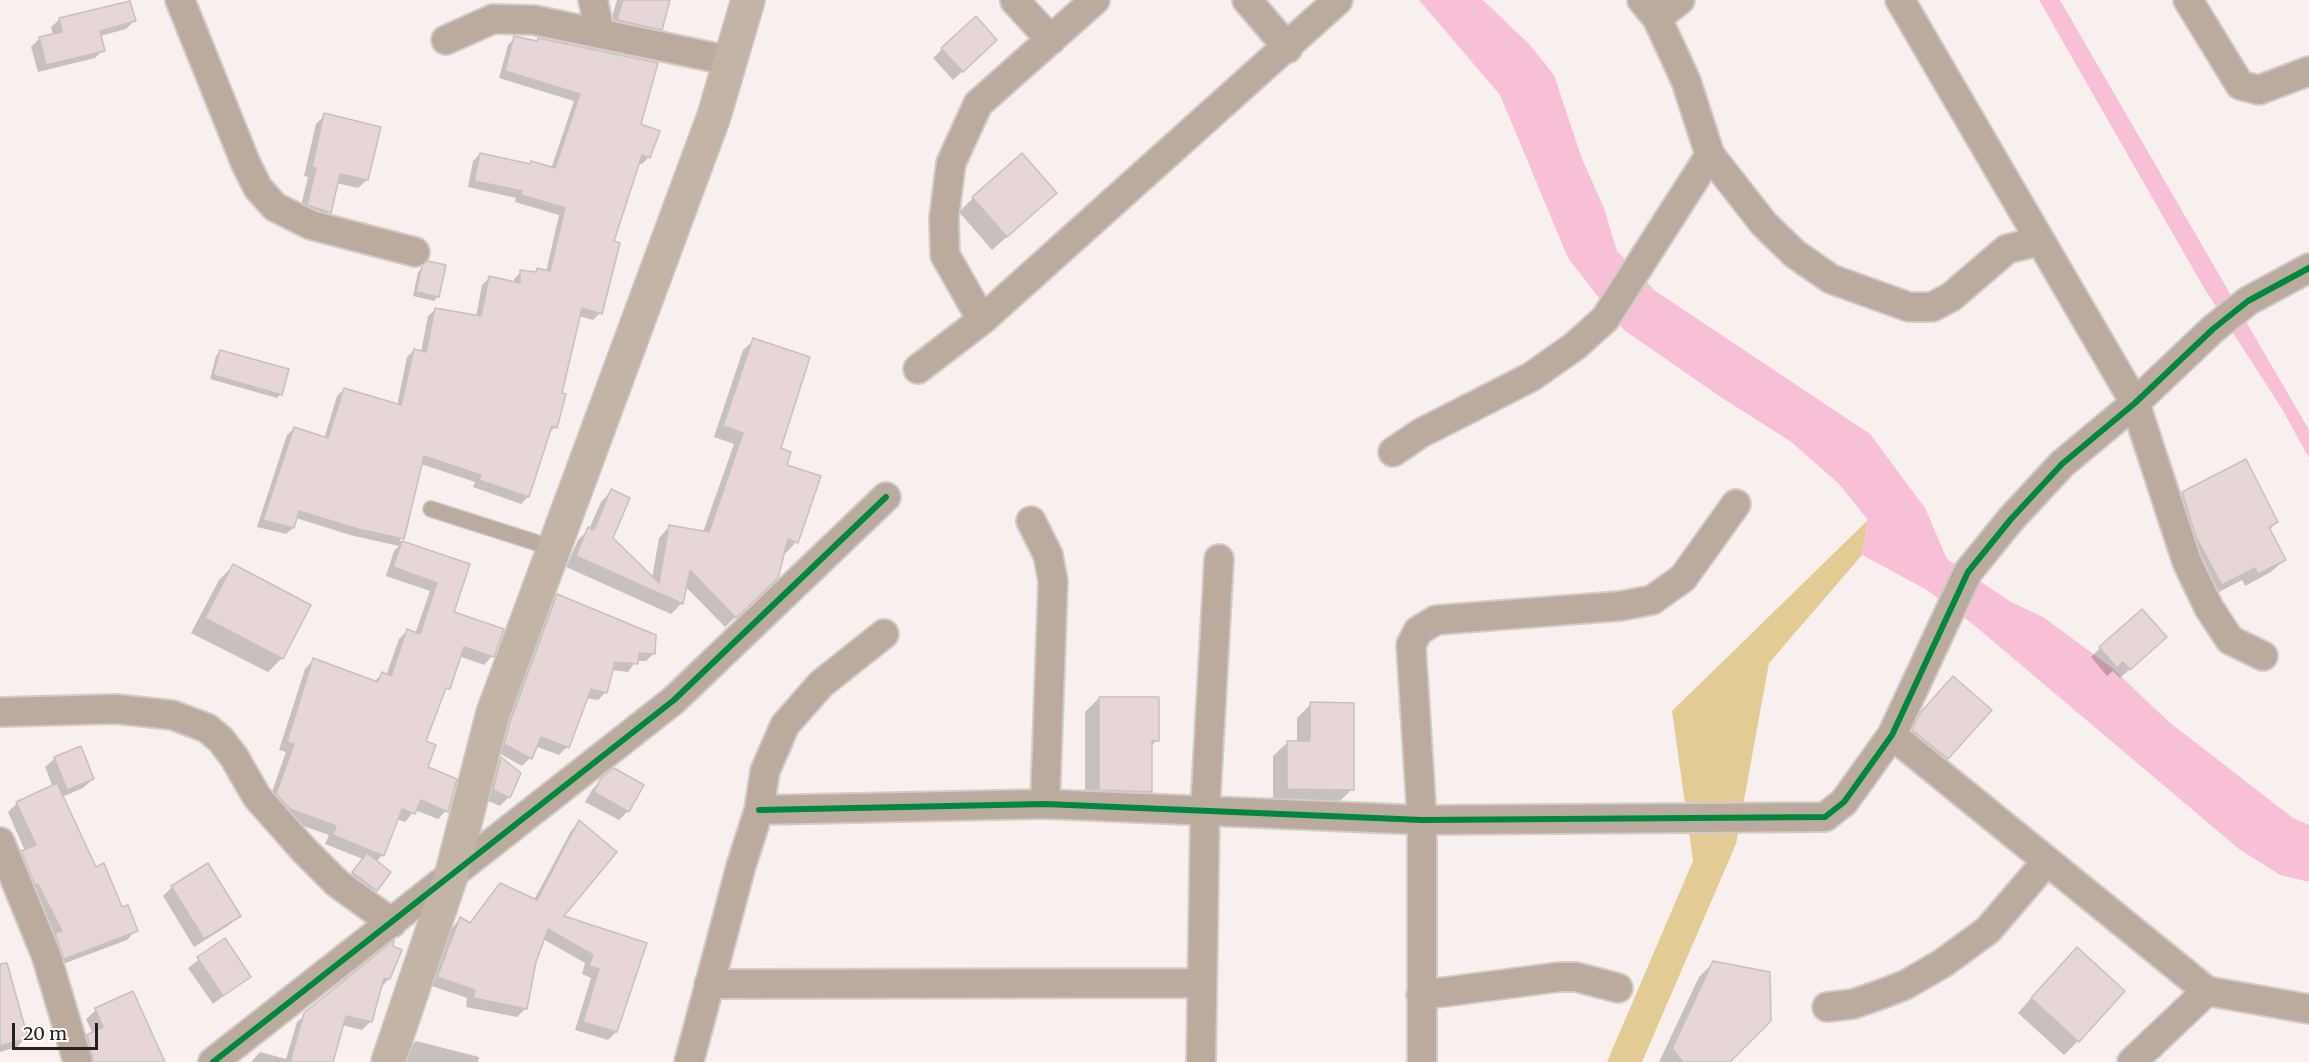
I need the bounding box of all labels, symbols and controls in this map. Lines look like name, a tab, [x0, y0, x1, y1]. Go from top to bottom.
scale bar	[15, 1011, 100, 1049]
text: 20 m	[23, 1022, 67, 1045]

